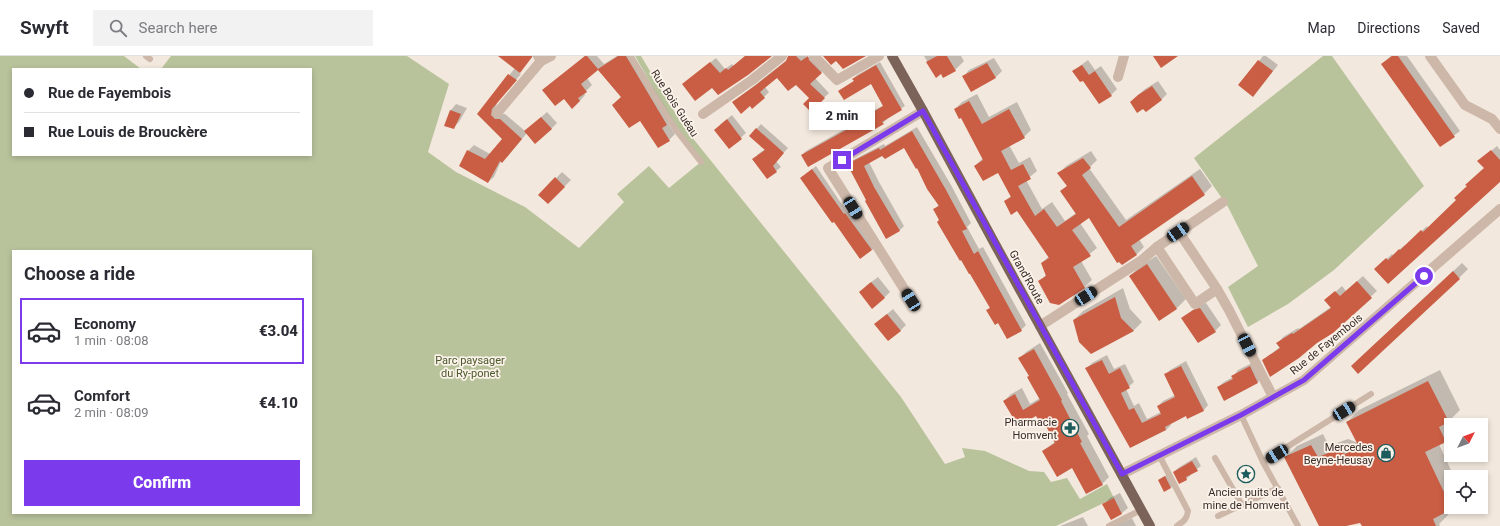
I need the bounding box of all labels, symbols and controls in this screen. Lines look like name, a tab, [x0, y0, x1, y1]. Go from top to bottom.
search box	[93, 10, 373, 46]
text: Swyft	[20, 16, 69, 39]
icon: search	[107, 17, 129, 39]
text: Search here	[139, 19, 218, 37]
text: Map	[1308, 20, 1335, 36]
text: Directions	[1357, 20, 1420, 36]
text: Saved	[1442, 20, 1480, 36]
street label: Rue Bois Guéau	[648, 67, 701, 139]
text: Rue de Fayembois	[48, 84, 171, 102]
callout: 2 min	[809, 102, 875, 130]
text: 2 min	[826, 108, 858, 123]
text: Rue Louis de Brouckère	[48, 123, 207, 141]
route end	[833, 151, 851, 169]
car	[842, 195, 864, 221]
car	[1165, 220, 1191, 244]
street label: Grand'Route	[1006, 248, 1047, 307]
text: Choose a ride	[24, 263, 135, 284]
route start	[1415, 267, 1433, 285]
car	[1073, 284, 1099, 308]
car	[900, 287, 922, 313]
street label: Rue de Fayembois	[1287, 311, 1365, 378]
icon: car	[26, 313, 62, 349]
text: Economy	[74, 315, 136, 333]
text: €3.04	[259, 322, 298, 340]
car	[1236, 332, 1258, 358]
text: 1 min · 08:08	[74, 333, 149, 348]
park label: Parc paysager du Ry-ponet	[435, 354, 505, 380]
icon: car	[26, 385, 62, 421]
text: Comfort	[74, 387, 130, 405]
text: €4.10	[259, 394, 298, 412]
car	[1331, 400, 1357, 422]
text: 2 min · 08:09	[74, 405, 149, 420]
place label: Pharmacie Homvent	[1004, 416, 1057, 442]
pharmacy icon: Pharmacie Homvent	[1060, 418, 1080, 438]
north arrow	[1444, 418, 1488, 462]
map controls	[1444, 418, 1488, 514]
place label: Mercedes Beyne-Heusay	[1304, 441, 1374, 467]
car	[1264, 443, 1290, 465]
shop icon: Mercedes Beyne-Heusay	[1376, 443, 1396, 463]
button: Confirm	[24, 460, 300, 506]
place icon: Ancien puits de mine de Homvent	[1236, 464, 1256, 484]
button: locate	[1444, 470, 1488, 514]
place label: Ancien puits de mine de Homvent	[1203, 486, 1290, 512]

